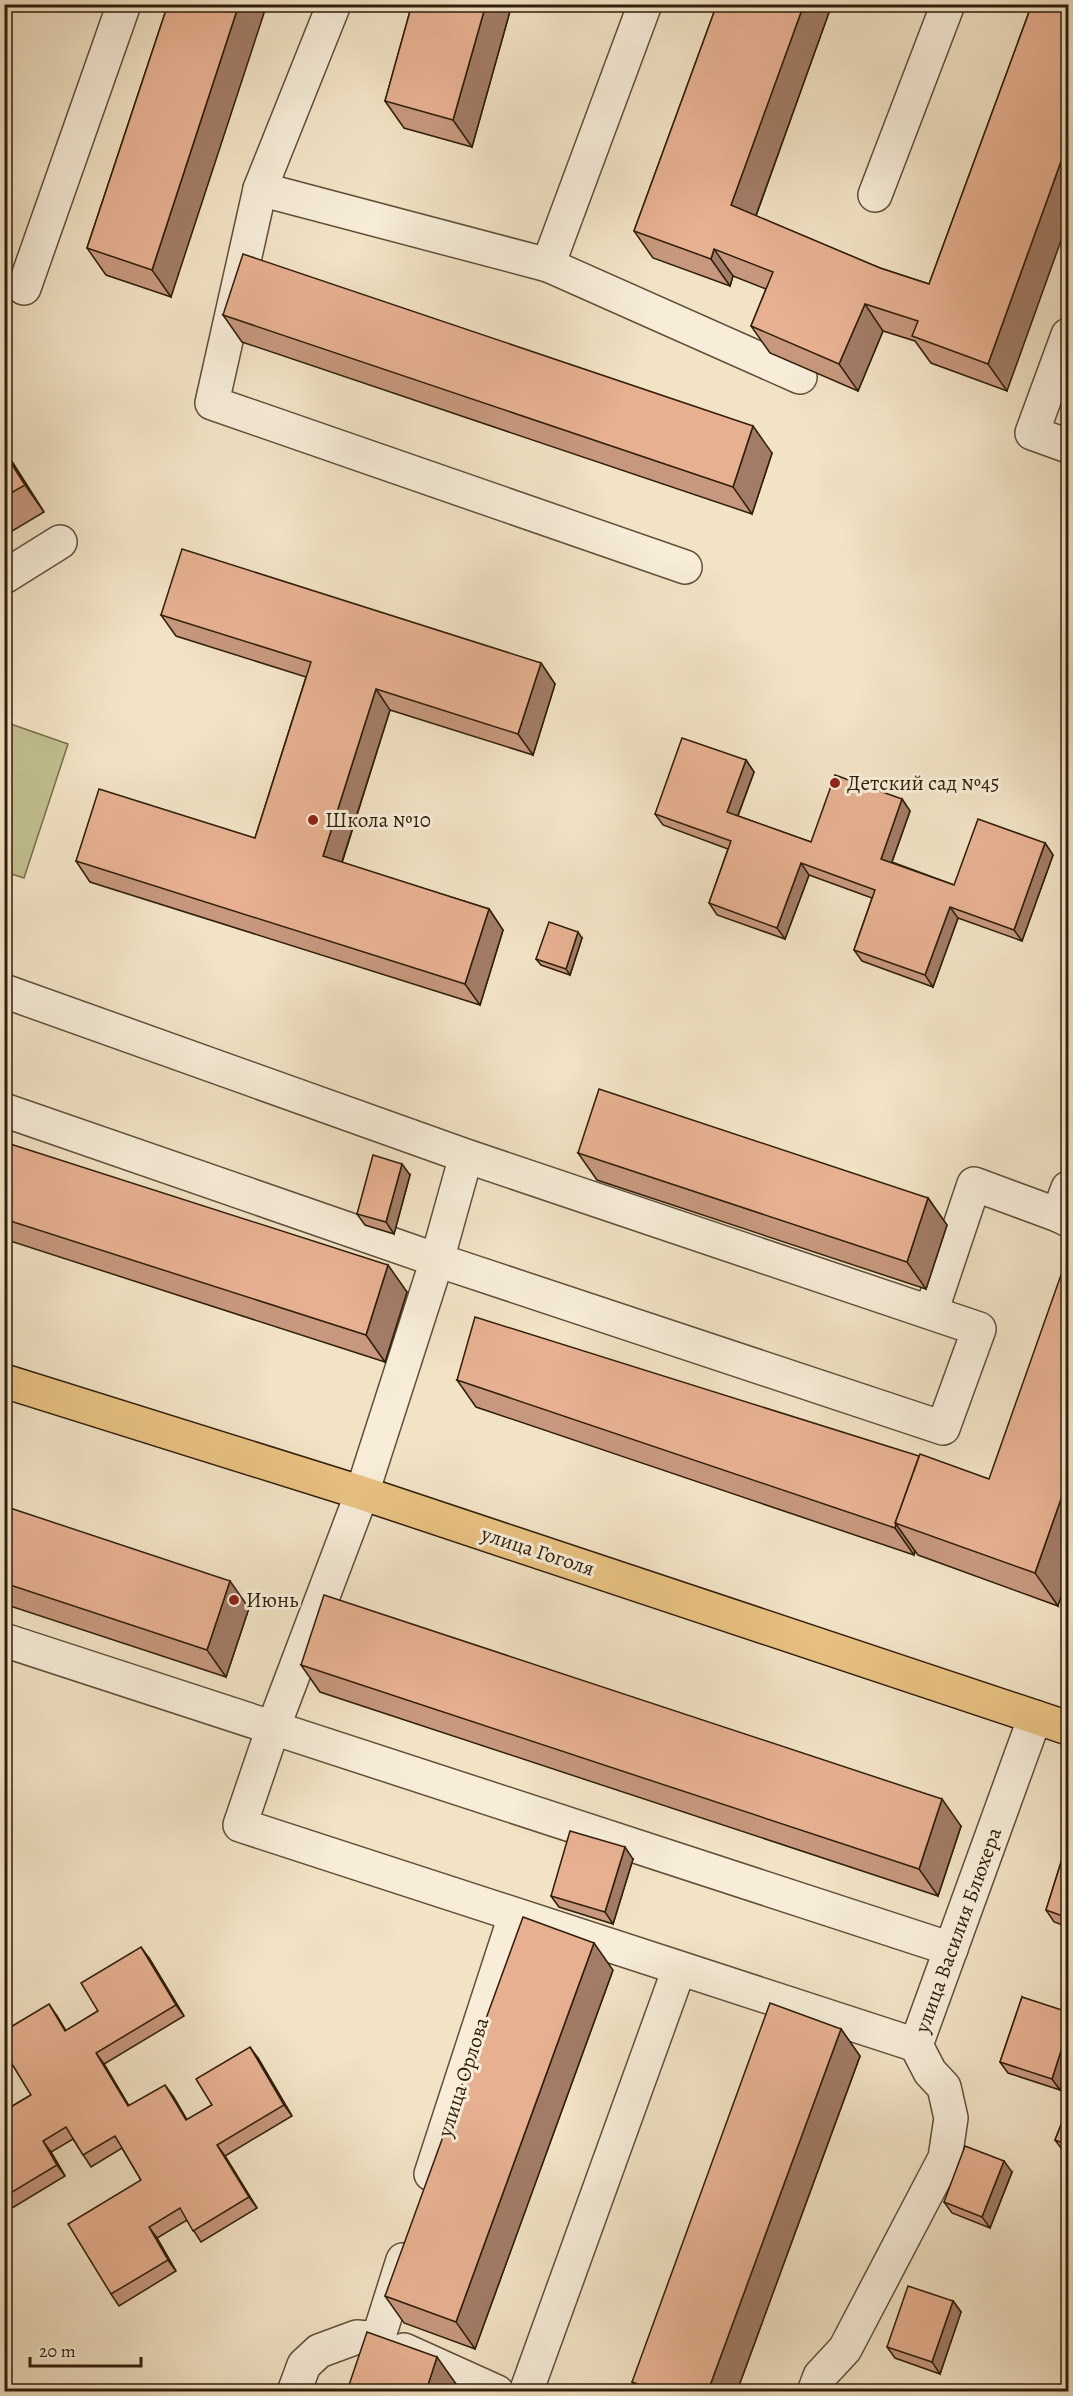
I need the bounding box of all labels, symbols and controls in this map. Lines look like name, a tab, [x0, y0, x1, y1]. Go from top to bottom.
place label: Детский сад №45	[847, 769, 1000, 797]
marker: Детский сад №45	[828, 776, 842, 790]
place label: Школа №10	[325, 806, 431, 834]
marker: Школа №10	[306, 813, 320, 827]
street label: улица Гоголя	[477, 1519, 598, 1582]
place label: Июнь	[246, 1586, 298, 1614]
marker: Июнь	[227, 1593, 241, 1607]
street label: улица Василия Блюхера	[907, 1823, 1008, 2037]
street label: улица Орлова	[430, 2013, 496, 2141]
scale bar	[30, 2330, 141, 2368]
text: 20 m	[39, 2339, 76, 2363]

